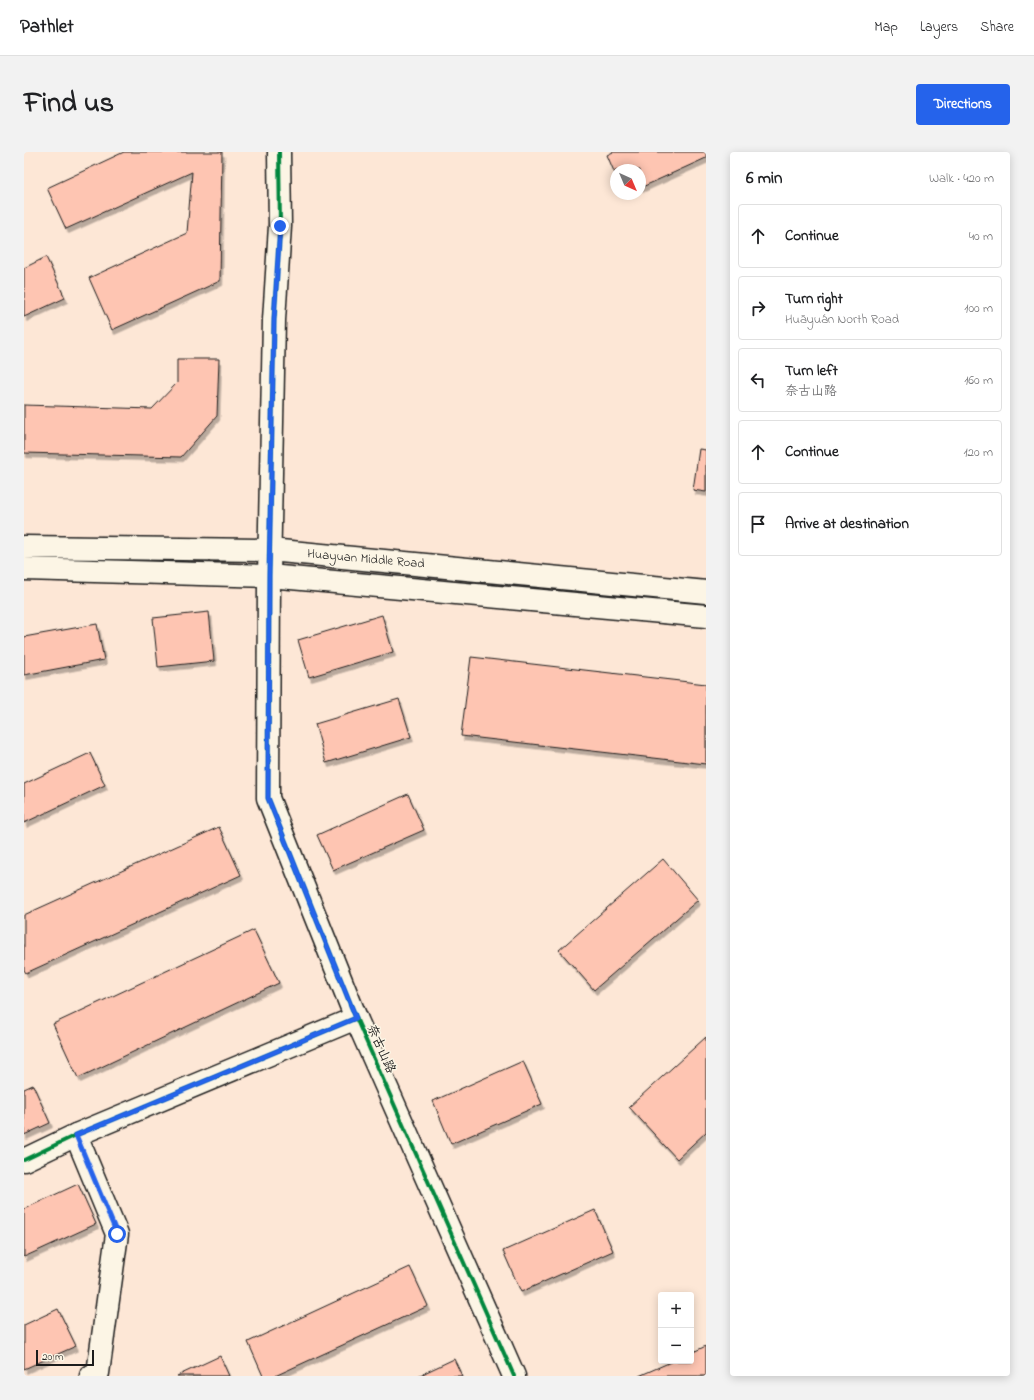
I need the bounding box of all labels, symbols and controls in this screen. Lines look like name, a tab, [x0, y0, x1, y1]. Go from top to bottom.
text: Pathlet	[20, 14, 74, 41]
text: Map	[874, 17, 898, 38]
text: Layers	[920, 17, 958, 38]
text: Share	[980, 17, 1014, 38]
text: Find us	[24, 84, 114, 125]
button: Directions	[916, 84, 1010, 125]
north arrow	[610, 164, 646, 200]
text: 6 min	[746, 166, 782, 191]
text: Walk · 420 m	[929, 169, 994, 188]
route end	[271, 217, 289, 235]
icon: ahead	[747, 225, 769, 247]
text: Continue	[785, 225, 839, 247]
text: 40 m	[969, 227, 993, 246]
text: Turn right	[785, 288, 843, 310]
icon: right	[747, 297, 769, 319]
text: 100 m	[964, 299, 993, 318]
text: Huāyuán North Road	[785, 310, 899, 329]
text: Turn left	[785, 360, 838, 382]
icon: left	[747, 369, 769, 391]
text: 160 m	[964, 371, 993, 390]
text: 奈古山路	[785, 382, 837, 401]
icon: ahead	[747, 441, 769, 463]
text: Continue	[785, 441, 839, 463]
text: 120 m	[963, 443, 993, 462]
icon: arrive	[747, 513, 769, 535]
text: Arrive at destination	[785, 513, 909, 535]
street label: Huayuan Middle Road	[306, 544, 426, 575]
street label: 奈古山路	[362, 1021, 400, 1077]
route start	[108, 1225, 126, 1243]
map controls	[658, 1292, 694, 1364]
button: +	[658, 1292, 694, 1328]
button: −	[658, 1328, 694, 1364]
scale bar	[36, 1348, 94, 1367]
text: 20 m	[42, 1349, 64, 1365]

